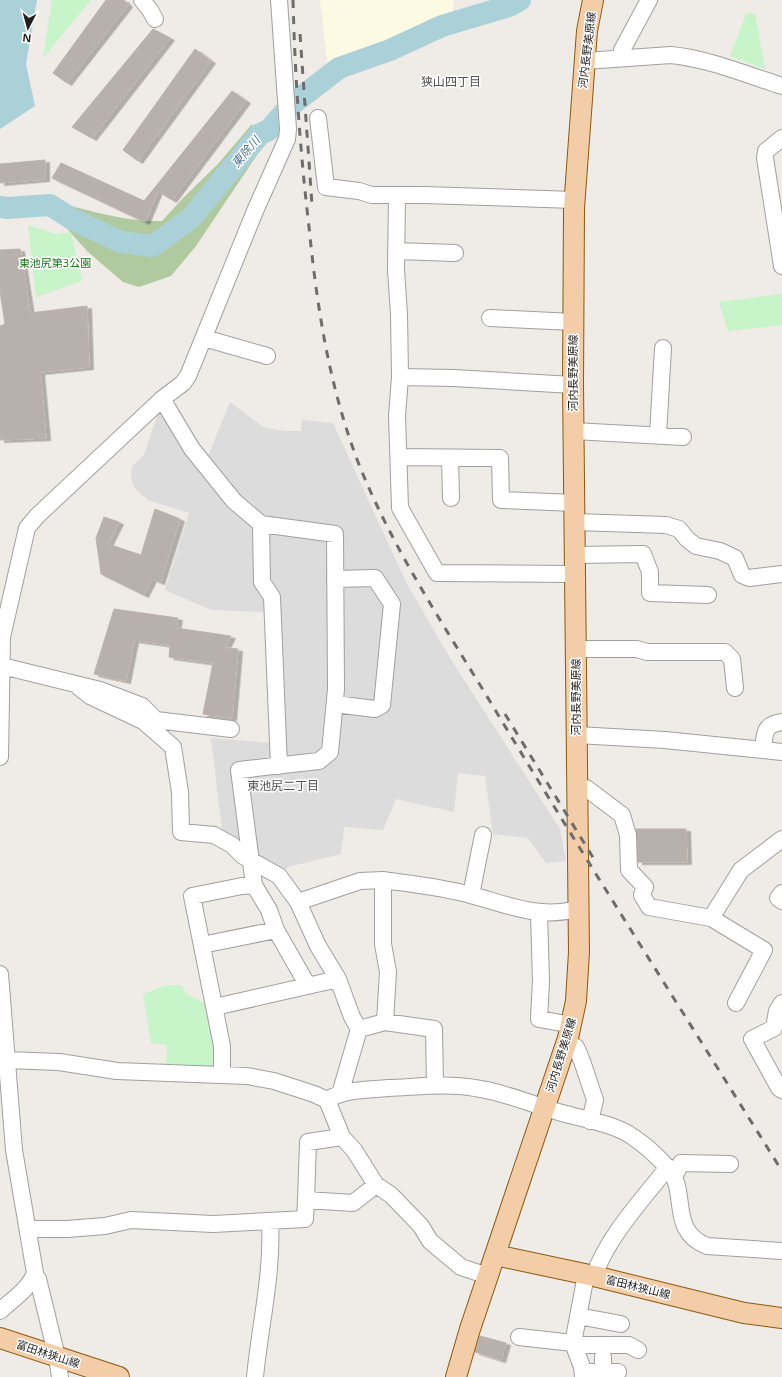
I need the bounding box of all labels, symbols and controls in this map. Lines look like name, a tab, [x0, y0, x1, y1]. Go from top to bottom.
north arrow	[8, 8, 48, 48]
street label: 河内長野美原線	[574, 11, 599, 89]
text: N	[22, 31, 32, 46]
district label: 狭山四丁目	[421, 73, 481, 90]
water label: 東除川	[228, 131, 265, 171]
park label: 東池尻第3公園	[19, 255, 91, 270]
street label: 河内長野美原線	[565, 335, 580, 412]
street label: 河内長野美原線	[568, 659, 583, 736]
district label: 東池尻二丁目	[247, 777, 319, 794]
street label: 河内長野美原線	[542, 1016, 579, 1094]
street label: 富田林狭山線	[604, 1271, 672, 1302]
street label: 富田林狭山線	[14, 1336, 82, 1371]

